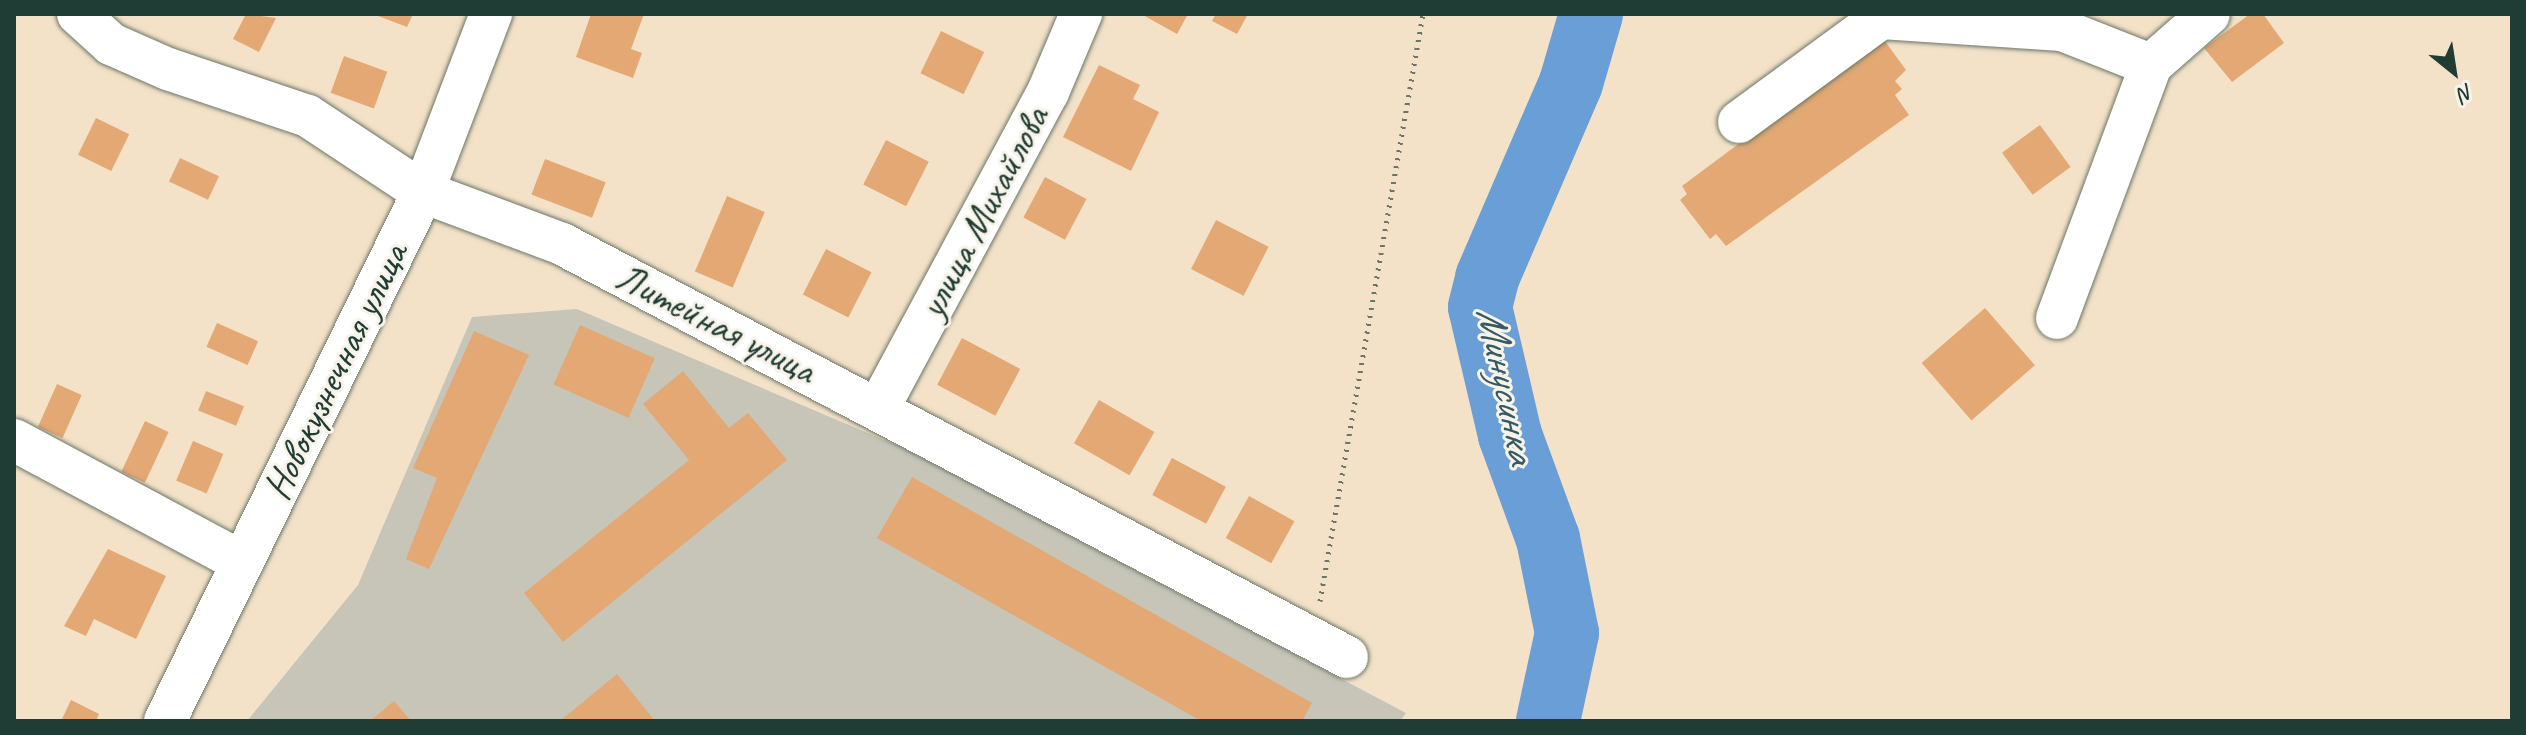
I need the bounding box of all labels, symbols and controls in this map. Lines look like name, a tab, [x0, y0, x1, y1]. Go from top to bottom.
north arrow	[2414, 32, 2494, 112]
text: N	[2453, 77, 2479, 108]
street label: улица Михайлова	[907, 98, 1059, 326]
street label: Новокузнечная улица	[252, 235, 418, 507]
street label: Литейная улица	[606, 251, 826, 395]
water label: Минусинка	[1465, 303, 1547, 467]

